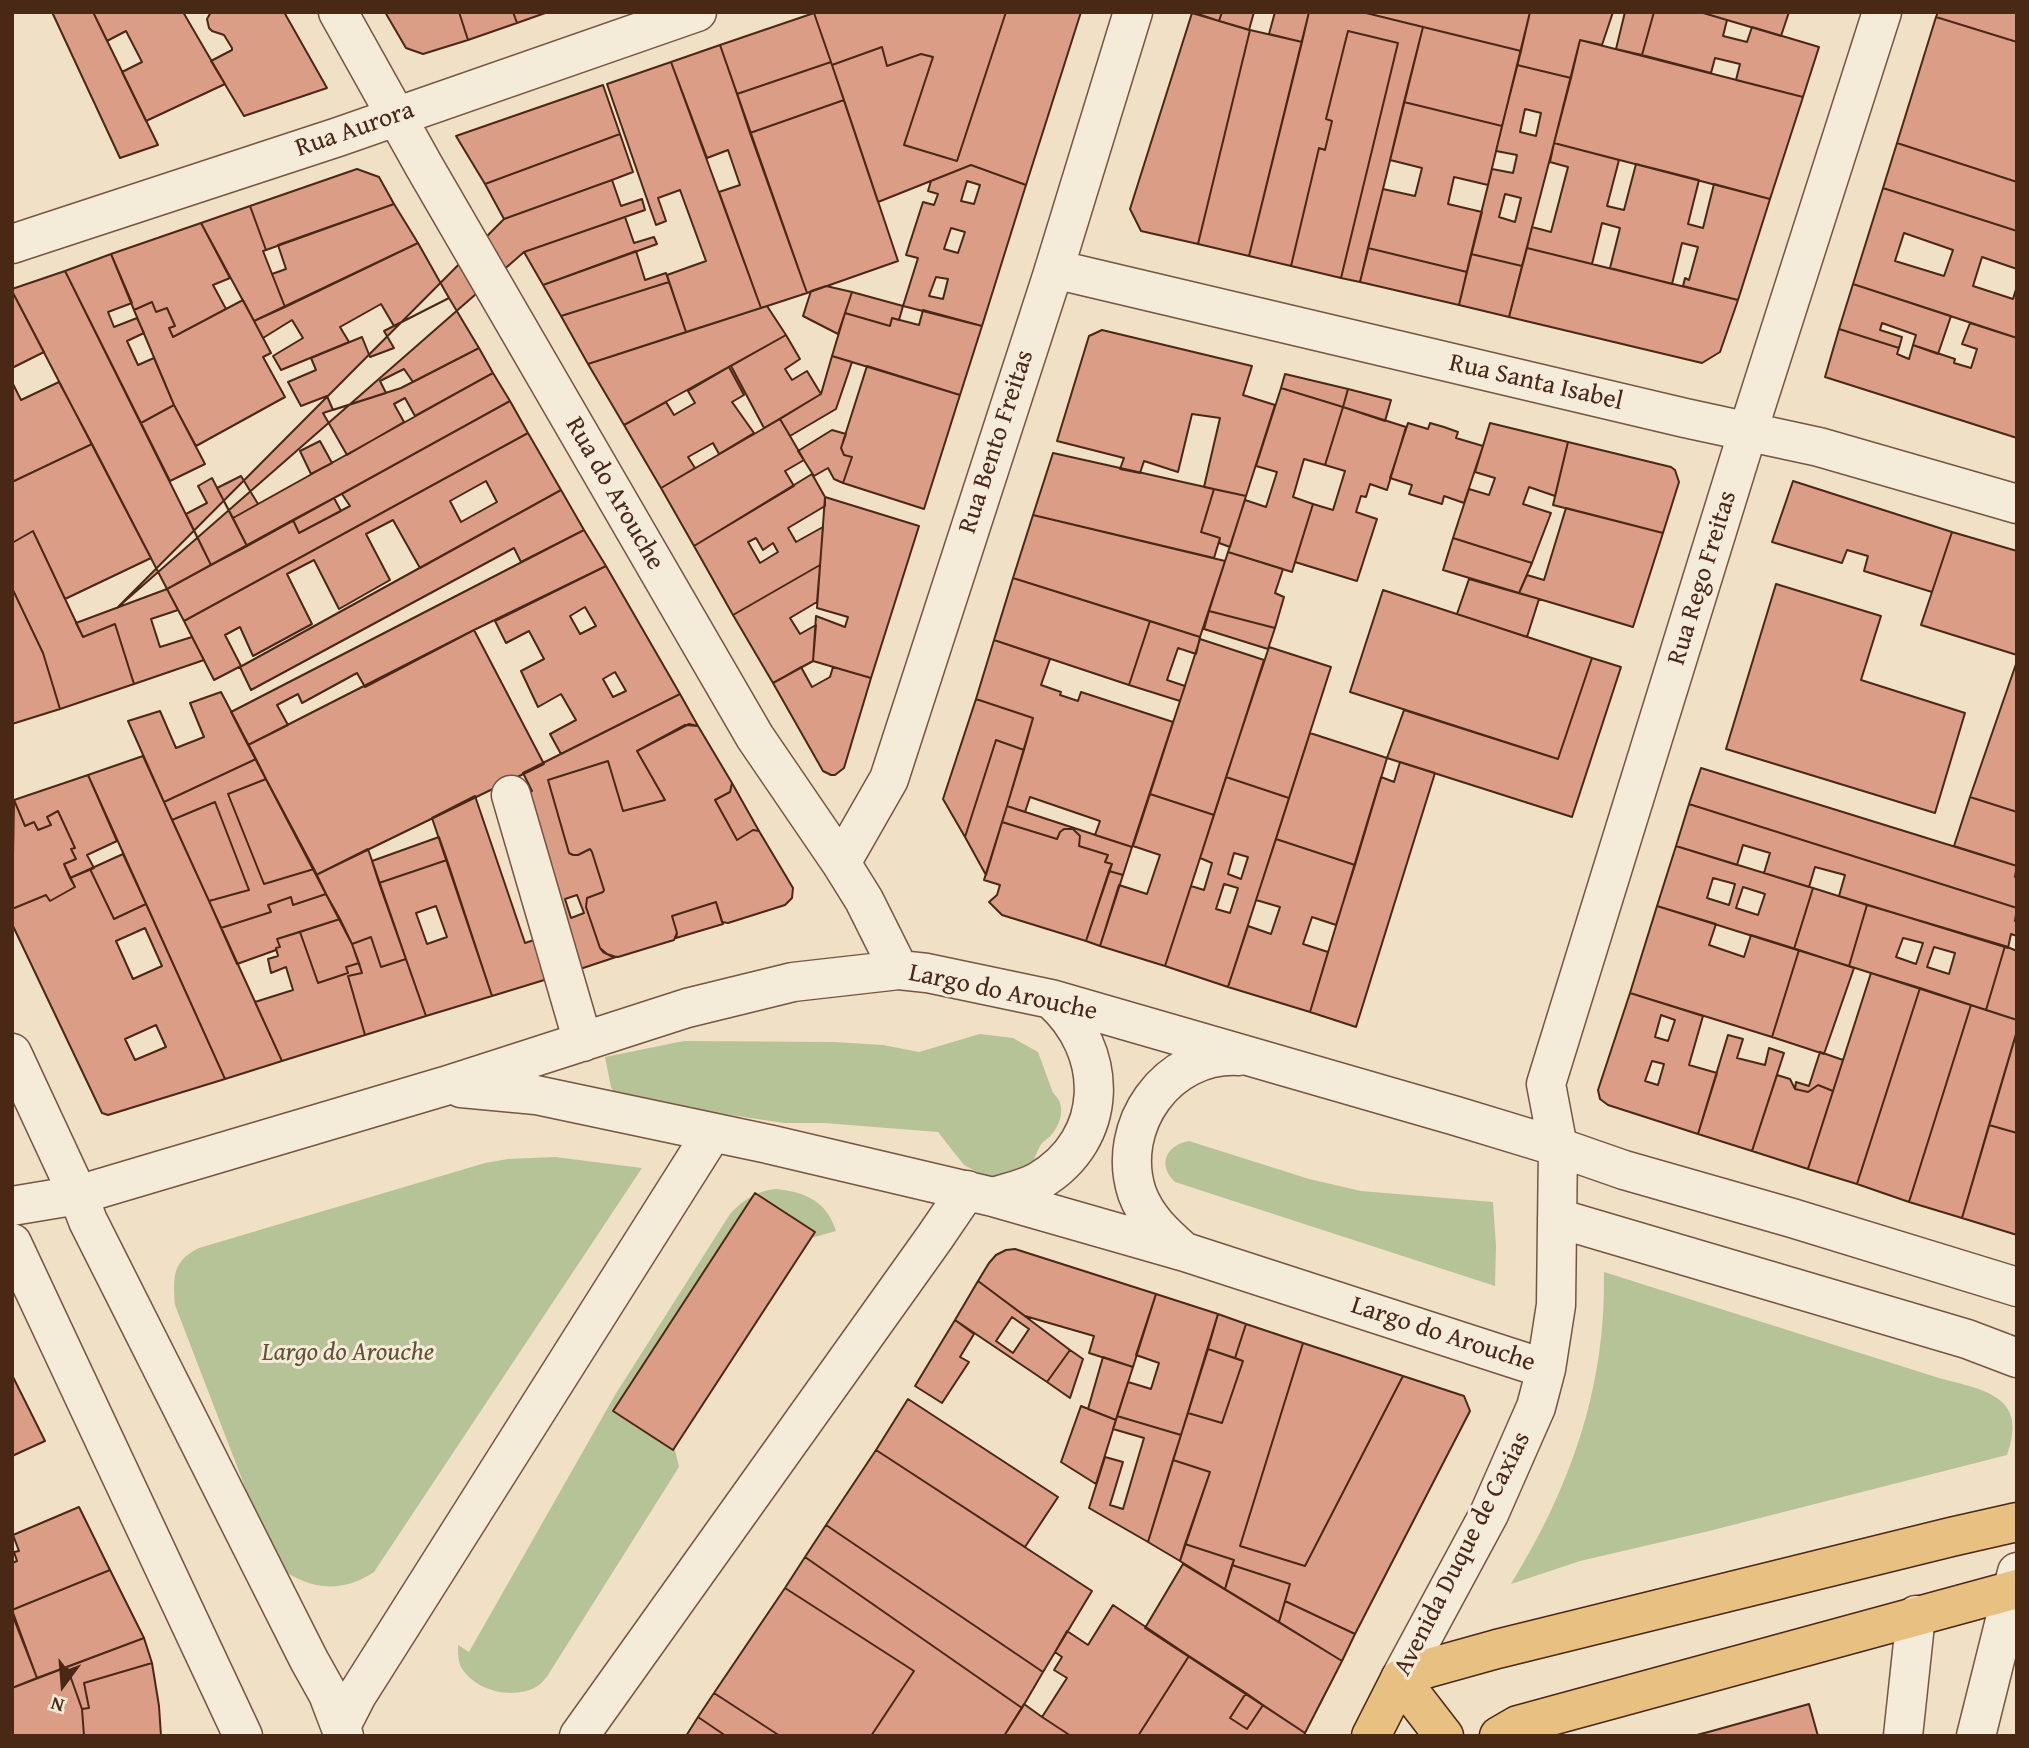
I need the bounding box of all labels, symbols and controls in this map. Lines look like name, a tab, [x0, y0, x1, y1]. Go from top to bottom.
street label: Rua Aurora	[292, 95, 418, 165]
street label: Rua Bento Freitas	[953, 346, 1041, 538]
street label: Rua Santa Isabel	[1446, 348, 1626, 418]
street label: Rua do Arouche	[558, 412, 670, 576]
street label: Rua Rego Freitas	[1662, 487, 1744, 669]
street label: Largo do Arouche	[906, 958, 1100, 1028]
street label: Largo do Arouche	[1347, 1291, 1539, 1379]
park label: Largo do Arouche	[262, 1337, 434, 1369]
street label: Avenida Duque de Caxias	[1388, 1427, 1538, 1681]
north arrow	[28, 1650, 98, 1720]
text: N	[47, 1690, 67, 1720]

